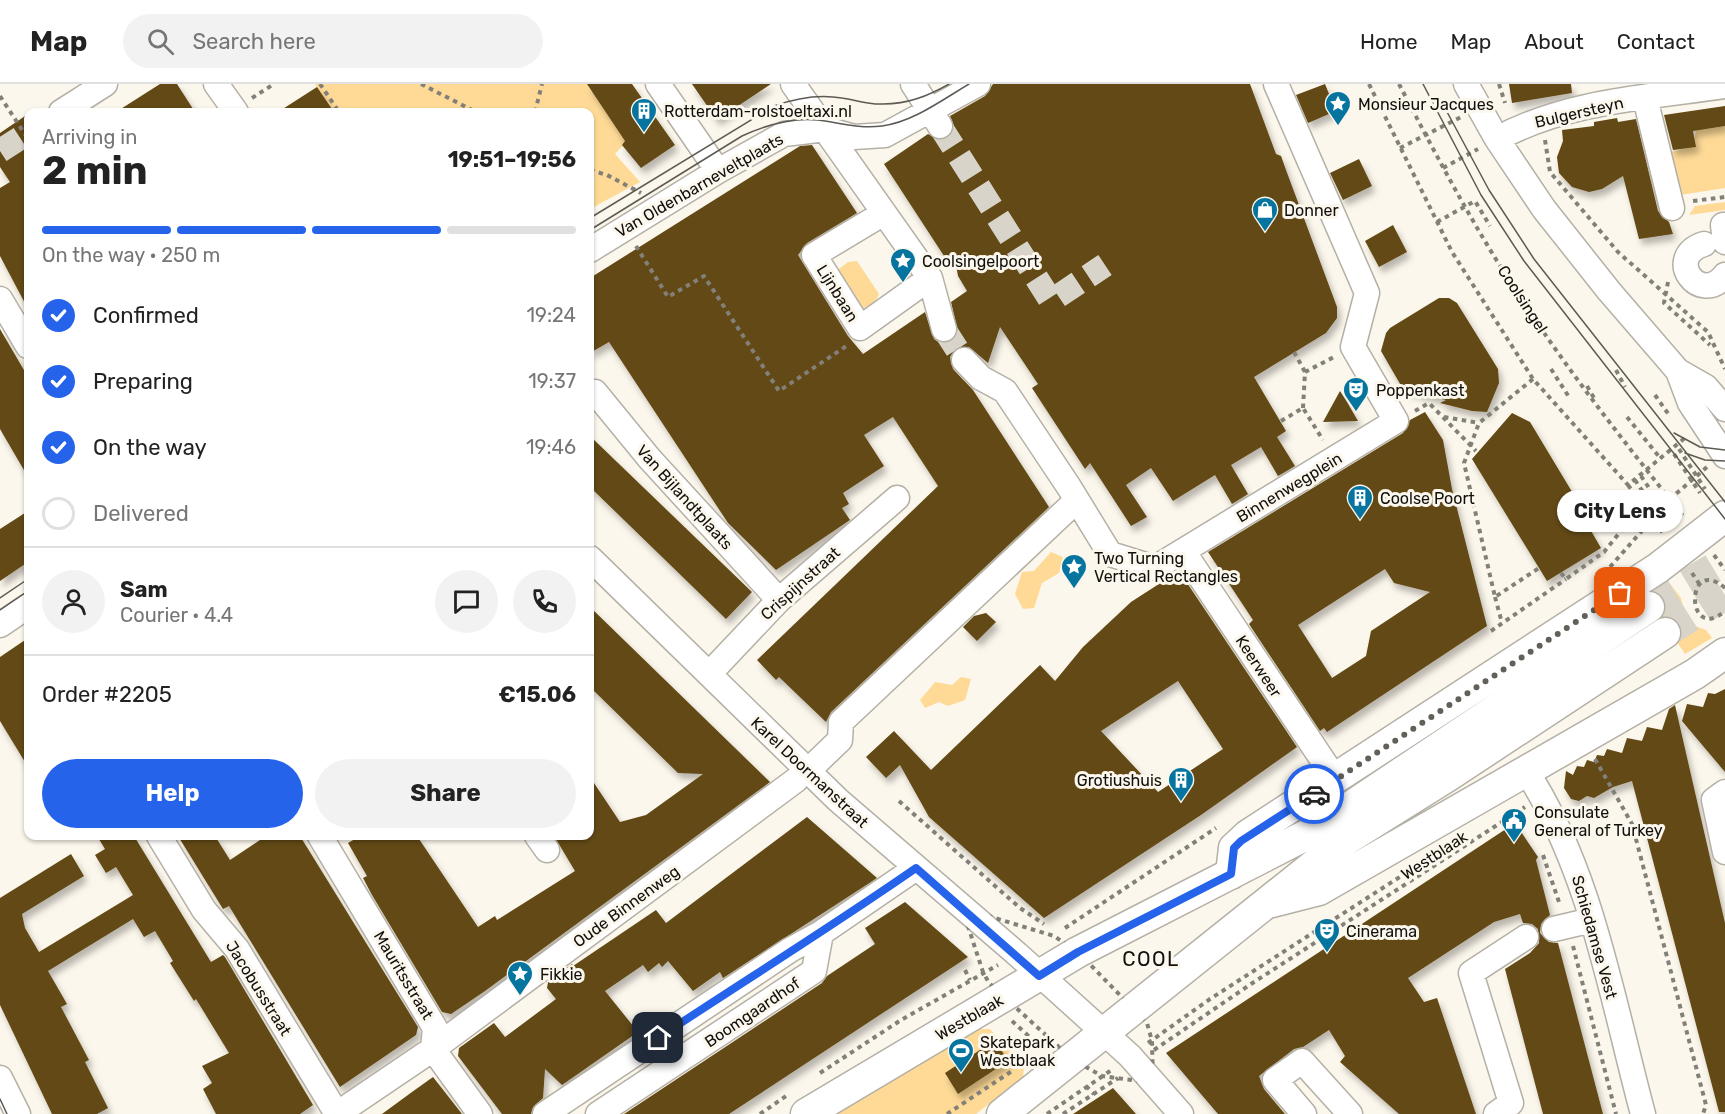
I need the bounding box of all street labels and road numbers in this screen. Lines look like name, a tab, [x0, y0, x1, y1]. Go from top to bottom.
street label: Bulgersteyn	[1533, 93, 1625, 132]
street label: Van Oldenbarneveltplaats	[612, 129, 787, 241]
street label: Lijnbaan	[813, 261, 862, 325]
street label: Coolsingel	[1494, 262, 1552, 337]
street label: Van Bijlandtplaats	[633, 441, 737, 554]
street label: Binnenwegplein	[1233, 448, 1345, 526]
street label: Crispijnstraat	[757, 543, 844, 624]
street label: Keerweer	[1232, 632, 1286, 701]
street label: Karel Doormanstraat	[747, 713, 872, 832]
street label: Westblaak	[1398, 827, 1472, 884]
street label: Oude Binnenweg	[570, 862, 683, 951]
street label: Schiedamse Vest	[1568, 873, 1621, 1001]
street label: Mauritsstraat	[370, 928, 437, 1023]
street label: Jacobusstraat	[222, 937, 295, 1039]
street label: Boomgaardhof	[701, 973, 804, 1051]
street label: Westblaak	[932, 990, 1007, 1044]

